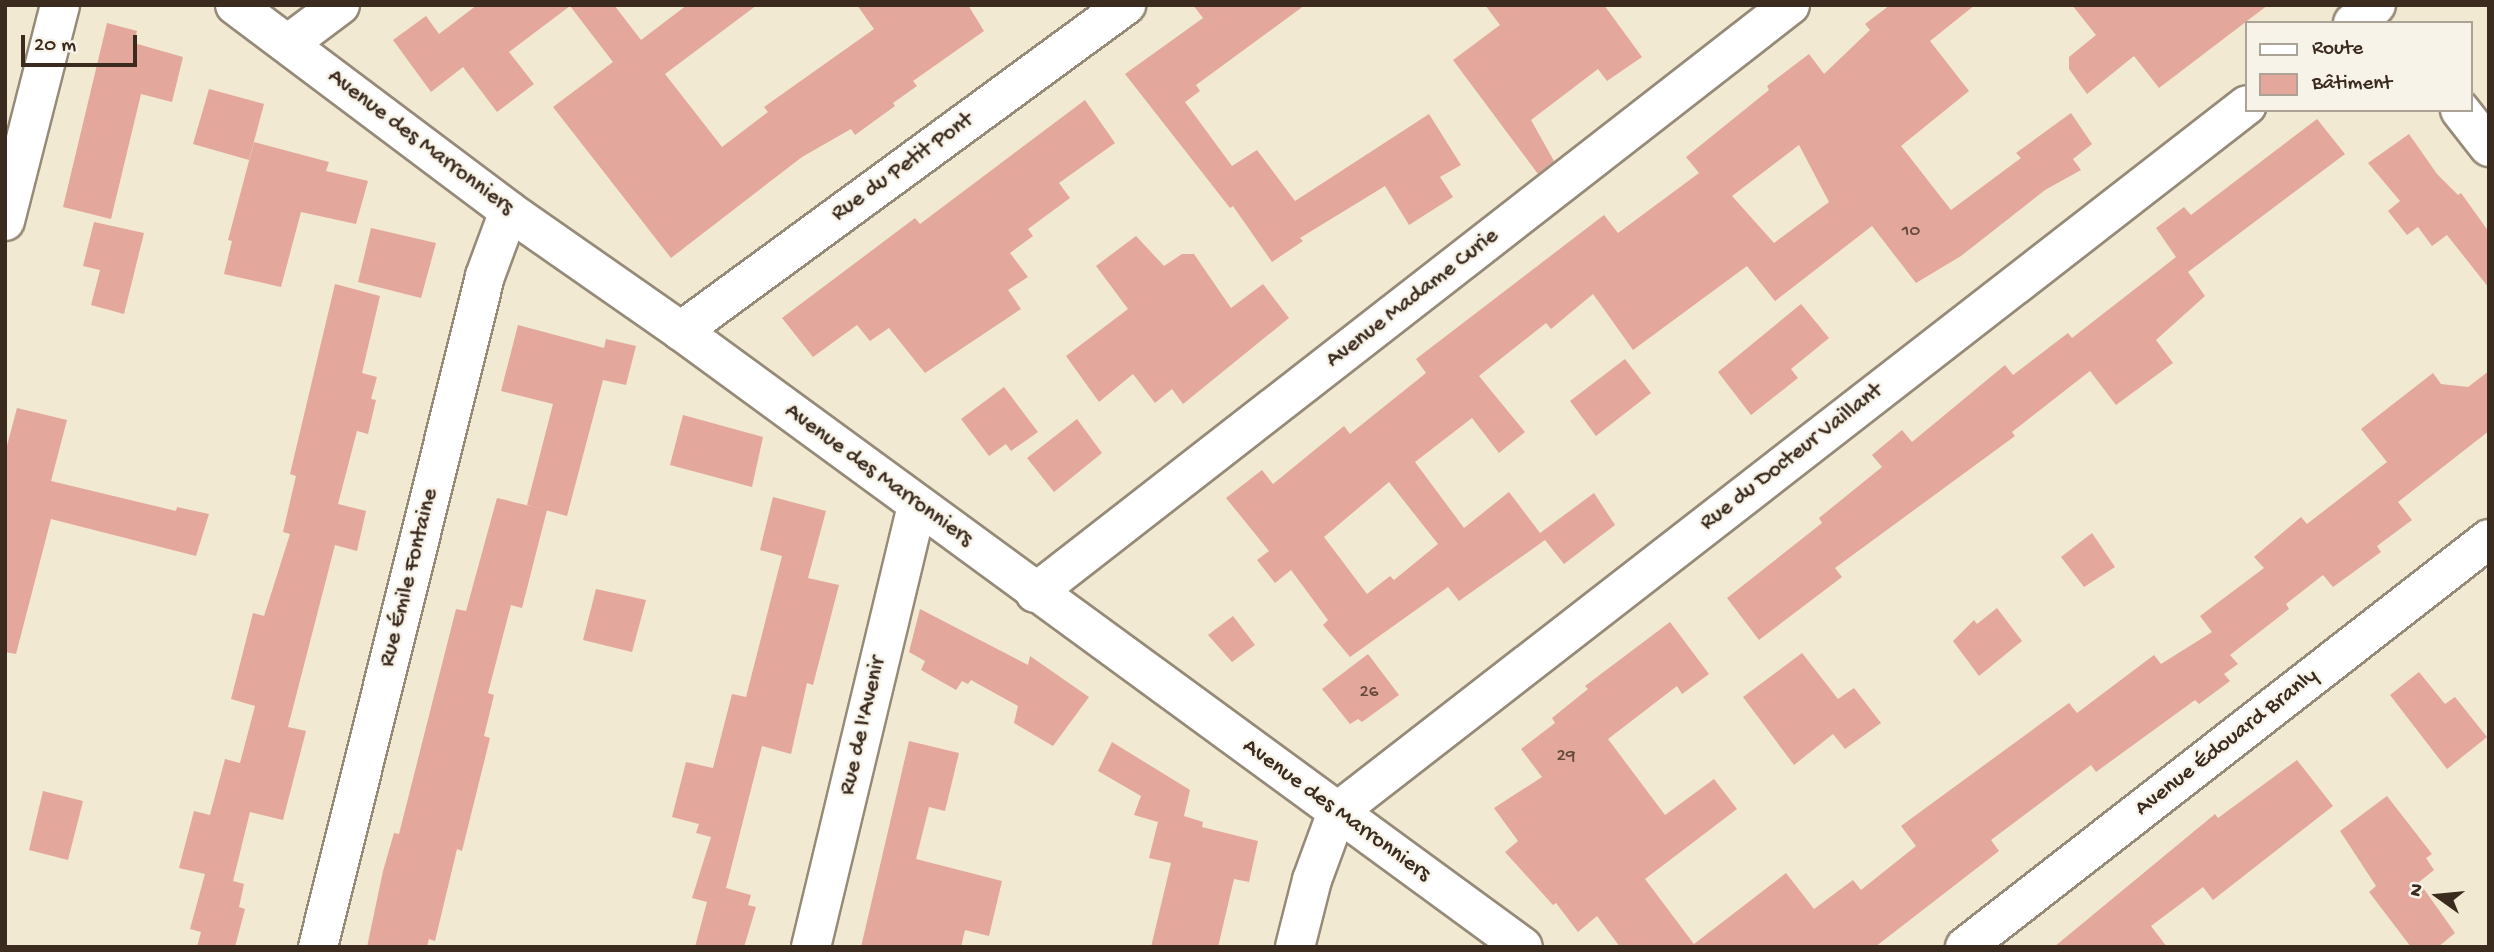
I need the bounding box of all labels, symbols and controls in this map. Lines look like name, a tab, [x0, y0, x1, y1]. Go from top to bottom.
scale bar	[24, 21, 140, 65]
legend	[2246, 21, 2473, 112]
text: 20 m	[34, 34, 76, 59]
text: Route	[2312, 37, 2363, 62]
street label: Avenue des Marronniers	[321, 64, 519, 222]
text: Bâtiment	[2312, 72, 2392, 97]
street label: Rue du Petit Pont	[827, 107, 979, 229]
house number: 10	[1902, 221, 1920, 243]
street label: Avenue Madame Curie	[1321, 223, 1505, 375]
street label: Rue du Docteur Vaillant	[1695, 378, 1889, 538]
street label: Avenue des Marronniers	[778, 398, 978, 554]
street label: Rue Émile Fontaine	[375, 486, 445, 670]
street label: Rue de l'Avenir	[835, 654, 893, 798]
street label: Avenue Édouard Branly	[2130, 663, 2324, 823]
house number: 26	[1360, 682, 1378, 704]
street label: Avenue des Marronniers	[1236, 733, 1436, 889]
house number: 29	[1557, 746, 1575, 768]
north arrow	[2403, 861, 2473, 931]
text: N	[2405, 881, 2430, 899]

